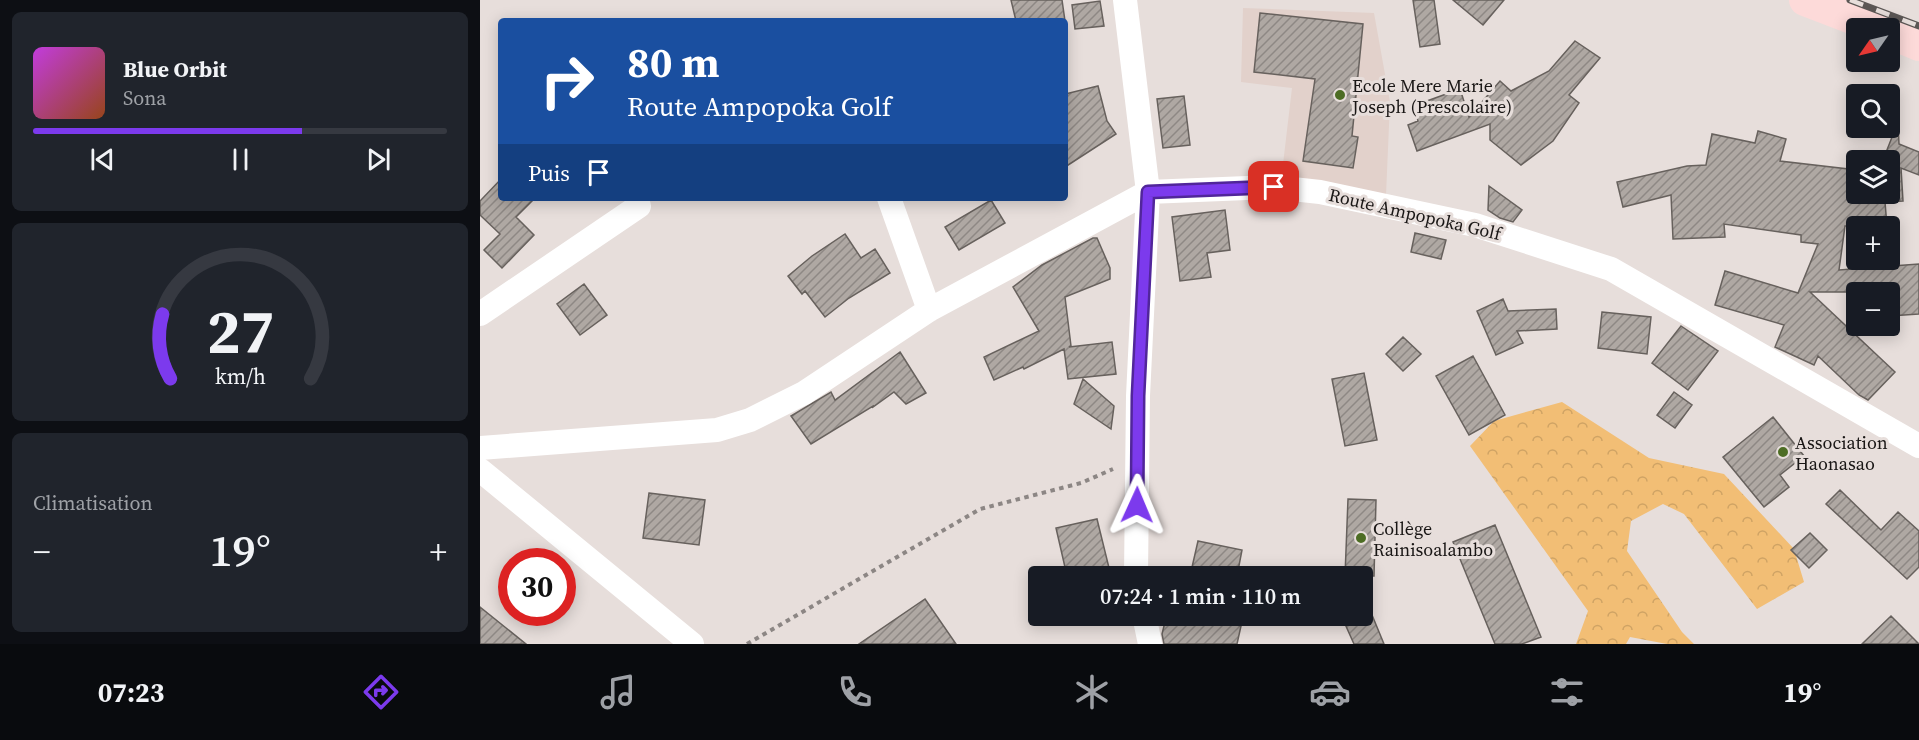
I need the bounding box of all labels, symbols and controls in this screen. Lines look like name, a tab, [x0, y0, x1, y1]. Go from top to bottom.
north arrow	[1846, 18, 1900, 72]
map controls	[1846, 18, 1900, 336]
text: 80 m	[627, 33, 720, 91]
icon: right	[528, 42, 606, 120]
text: Blue Orbit	[123, 54, 227, 84]
place label: Ecole Mere Marie Joseph (Prescolaire)	[1351, 73, 1512, 119]
text: Sona	[123, 84, 167, 112]
button: search	[1846, 84, 1900, 138]
text: Route Ampopoka Golf	[627, 88, 891, 125]
marker: Ecole Mere Marie Joseph (Prescolaire)	[1333, 88, 1347, 102]
icon: previous	[86, 143, 119, 176]
icon: pause	[224, 143, 257, 176]
icon: next	[362, 143, 395, 176]
button: layers	[1846, 150, 1900, 204]
icon: arrive	[582, 156, 615, 189]
text: Puis	[528, 158, 570, 188]
pin	[1248, 161, 1299, 212]
icon: arrive	[1257, 170, 1290, 203]
street label: Route Ampopoka Golf	[1326, 182, 1505, 246]
button: +	[1846, 216, 1900, 270]
button: −	[1846, 282, 1900, 336]
text: 27	[206, 288, 274, 374]
text: km/h	[214, 362, 266, 391]
place label: Association Haonasao	[1795, 430, 1888, 476]
marker: Association Haonasao	[1776, 445, 1790, 459]
position arrow	[1105, 473, 1169, 537]
text: Climatisation	[33, 489, 153, 517]
place label: Collège Rainisoalambo	[1373, 516, 1493, 562]
text: 19°	[209, 519, 271, 581]
text: −	[33, 529, 51, 574]
text: +	[430, 529, 447, 574]
marker: Collège Rainisoalambo	[1354, 531, 1368, 545]
speed limit sign: 30	[498, 548, 576, 626]
text: 07:24 · 1 min · 110 m	[1100, 581, 1301, 611]
icon: directions	[360, 671, 402, 713]
icon: music	[597, 671, 639, 713]
icon: phone	[834, 671, 876, 713]
icon: climate	[1071, 671, 1113, 713]
icon: car	[1309, 671, 1351, 713]
icon: filters	[1546, 671, 1588, 713]
text: 07:23	[98, 674, 164, 711]
text: 19°	[1783, 674, 1821, 711]

